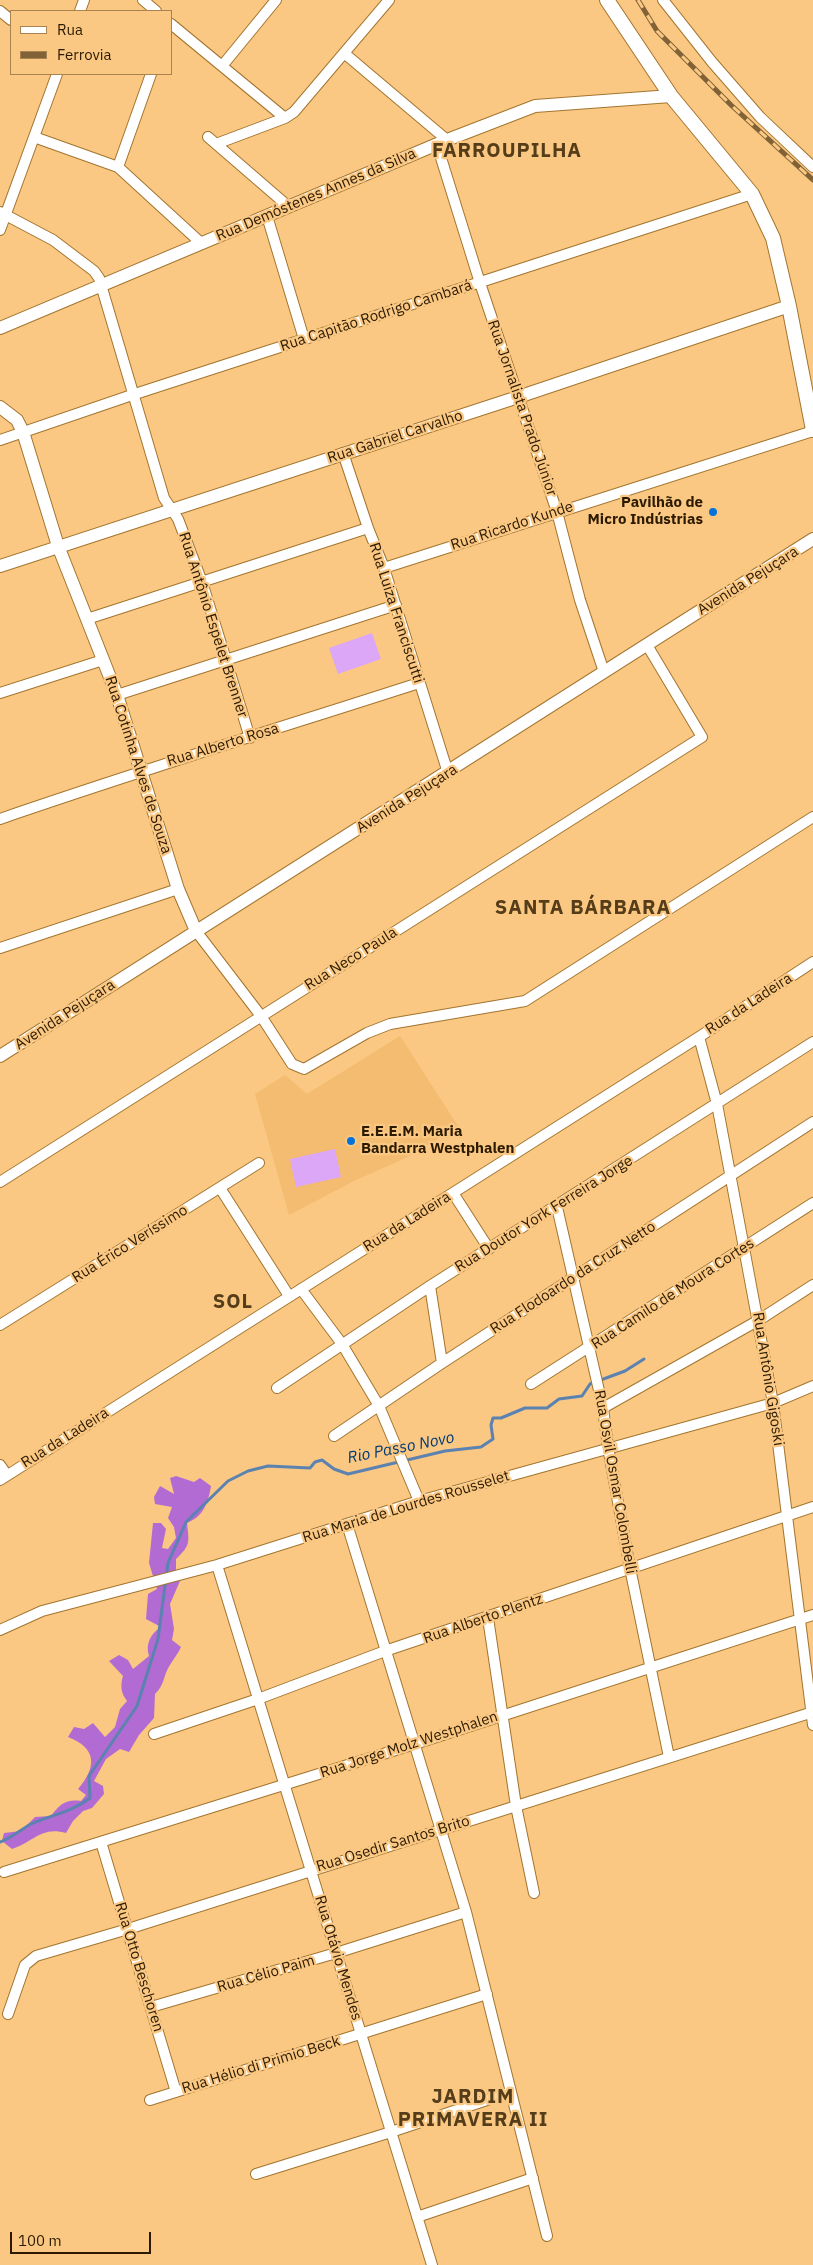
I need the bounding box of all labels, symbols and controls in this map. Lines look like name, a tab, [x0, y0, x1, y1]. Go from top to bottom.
legend	[10, 10, 172, 75]
text: Rua	[57, 20, 83, 39]
text: Ferrovia	[57, 45, 112, 64]
district label: FARROUPILHA	[431, 139, 583, 163]
street label: Rua Demóstenes Annes da Silva	[213, 145, 419, 245]
street label: Rua Capitão Rodrigo Cambará	[278, 276, 474, 356]
street label: Rua Jornalista Prado Júnior	[483, 318, 561, 498]
street label: Rua Gabriel Carvalho	[325, 407, 465, 467]
place label: Pavilhão de Micro Indústrias	[588, 494, 703, 529]
street label: Rua Ricardo Kunde	[448, 498, 576, 554]
marker: Pavilhão de Micro Indústrias	[707, 506, 719, 518]
street label: Rua Antônio Espelet Brenner	[174, 530, 252, 720]
street label: Rua Luiza Franciscutti	[365, 540, 427, 686]
street label: Avenida Pejuçara	[694, 543, 802, 619]
street label: Rua Cotinha Alves de Souza	[101, 674, 175, 856]
street label: Rua Alberto Rosa	[165, 719, 281, 771]
street label: Avenida Pejuçara	[353, 761, 461, 837]
district label: SANTA BÁRBARA	[493, 896, 673, 920]
street label: Rua Neco Paula	[302, 923, 400, 995]
street label: Rua da Ladeira	[702, 969, 796, 1039]
street label: Avenida Pejuçara	[12, 976, 118, 1054]
place label: E.E.E.M. Maria Bandarra Westphalen	[361, 1123, 514, 1158]
marker: E.E.E.M. Maria Bandarra Westphalen	[345, 1135, 357, 1147]
street label: Rua Doutor York Ferreira Jorge	[452, 1152, 636, 1276]
street label: Rua da Ladeira	[360, 1188, 454, 1256]
street label: Rua Érico Veríssimo	[69, 1201, 191, 1287]
street label: Rua Flodoardo da Cruz Netto	[487, 1218, 659, 1338]
street label: Rua Camilo de Moura Cortes	[588, 1235, 758, 1353]
district label: SOL	[212, 1290, 254, 1314]
street label: Rua Antônio Gigoski	[749, 1311, 787, 1447]
street label: Rua Osvil Osmar Colombelli	[590, 1389, 640, 1575]
street label: Rua da Ladeira	[18, 1404, 112, 1472]
water label: Rio Passo Novo	[346, 1428, 456, 1468]
street label: Rua Maria de Lourdes Rousselet	[300, 1467, 512, 1547]
street label: Rua Alberto Plentz	[421, 1590, 545, 1648]
street label: Rua Jorge Molz Westphalen	[318, 1708, 500, 1782]
street label: Rua Osedir Santos Brito	[314, 1812, 472, 1876]
street label: Rua Otávio Mendes	[310, 1893, 366, 2023]
street label: Rua Otto Beschoren	[111, 1900, 167, 2034]
street label: Rua Célio Paim	[215, 1951, 317, 1997]
street label: Rua Hélio di Primio Beck	[180, 2032, 342, 2098]
district label: JARDIM PRIMAVERA II	[396, 2085, 550, 2132]
scale bar	[12, 2222, 154, 2254]
text: 100 m	[18, 2231, 62, 2250]

